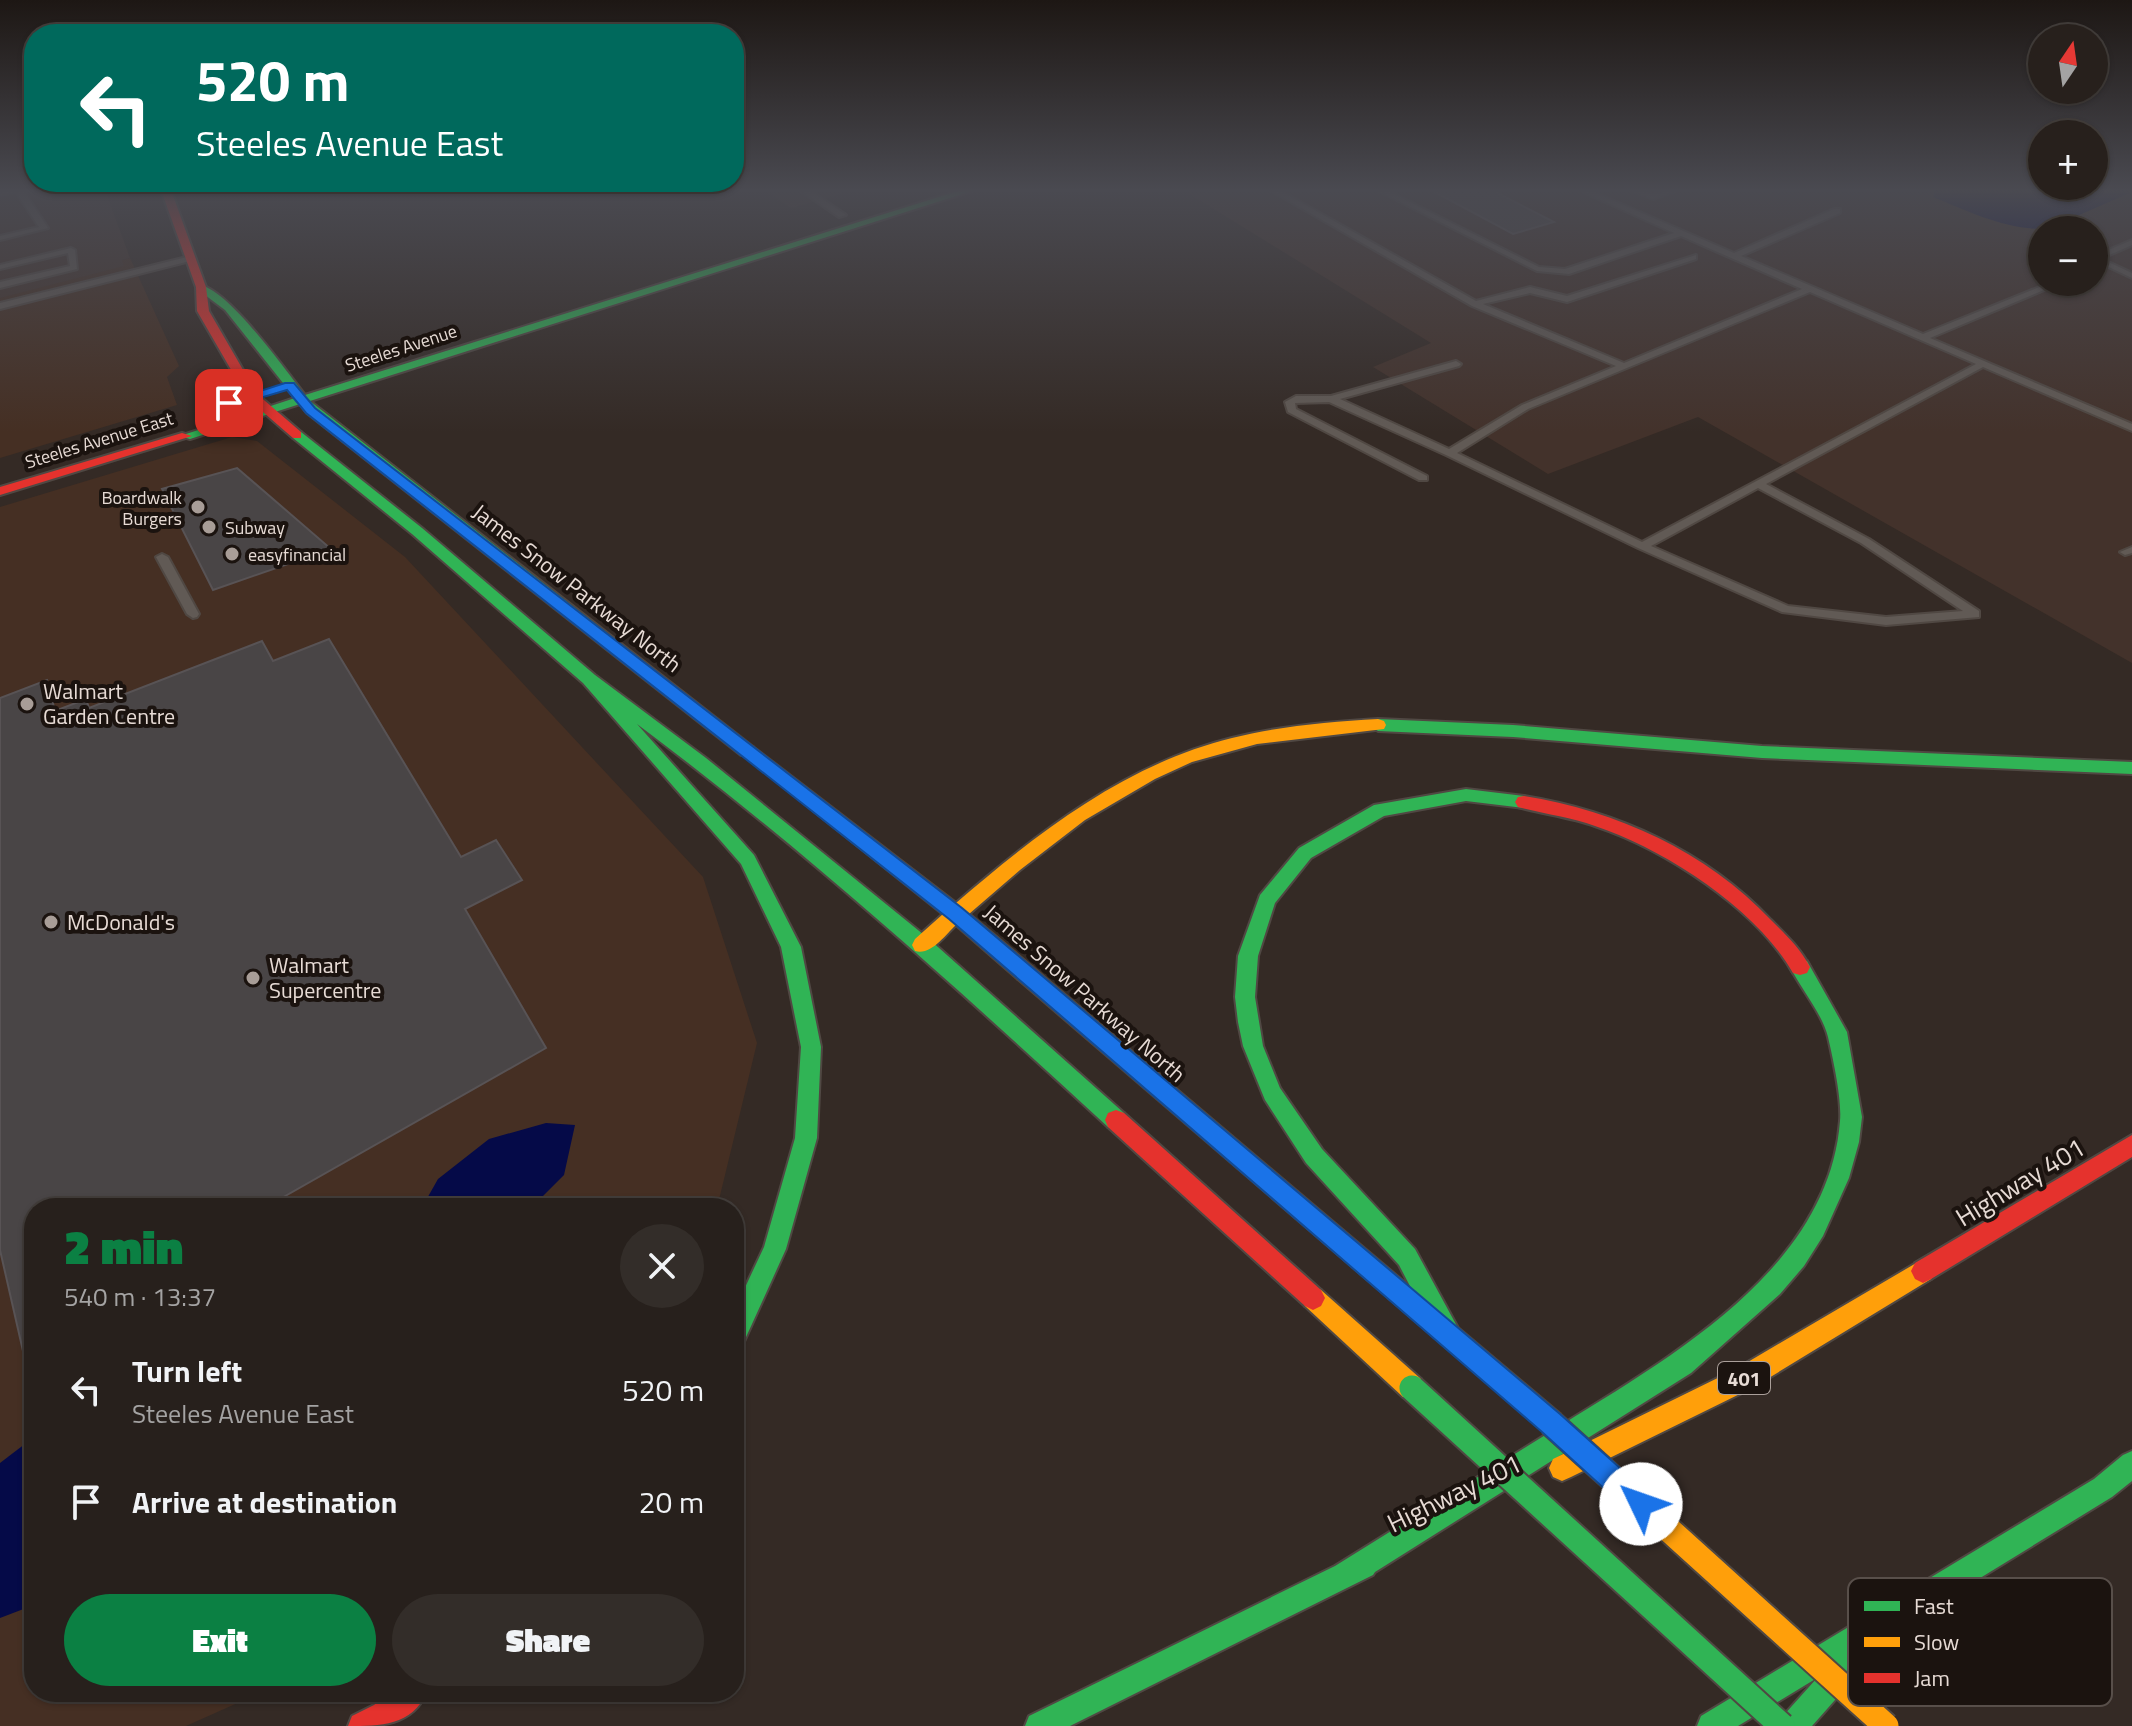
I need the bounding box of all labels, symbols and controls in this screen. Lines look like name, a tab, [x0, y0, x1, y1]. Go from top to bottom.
north arrow	[2028, 24, 2108, 104]
map controls	[2028, 24, 2108, 296]
text: 520 m	[196, 38, 349, 123]
icon: left	[64, 56, 168, 160]
text: Steeles Avenue East	[196, 115, 503, 170]
button: +	[2028, 120, 2108, 200]
button: −	[2028, 216, 2108, 296]
street label: Steeles Avenue	[342, 317, 460, 379]
pin	[195, 369, 263, 437]
icon: arrive	[207, 381, 251, 425]
street label: Steeles Avenue East	[22, 404, 177, 475]
place label: Boardwalk Burgers	[101, 484, 182, 532]
street label: James Snow Parkway North	[465, 495, 689, 681]
marker: Boardwalk Burgers	[189, 498, 207, 516]
place label: Subway	[225, 514, 285, 541]
marker: Subway	[200, 518, 218, 536]
place label: easyfinancial	[248, 541, 346, 568]
marker: easyfinancial	[223, 545, 241, 563]
place label: Walmart Garden Centre	[43, 674, 175, 733]
marker: Walmart Garden Centre	[18, 695, 36, 713]
street label: James Snow Parkway North	[977, 896, 1193, 1090]
place label: McDonald's	[67, 905, 175, 939]
marker: McDonald's	[42, 913, 60, 931]
place label: Walmart Supercentre	[269, 948, 381, 1007]
marker: Walmart Supercentre	[244, 969, 262, 987]
street label: Highway 401	[1948, 1128, 2092, 1236]
text: 2 min	[64, 1210, 183, 1283]
button: close	[620, 1224, 704, 1308]
text: 540 m · 13:37	[64, 1277, 216, 1316]
text: Turn left	[132, 1348, 242, 1394]
road number: 401	[1718, 1362, 1770, 1394]
text: 520 m	[622, 1367, 704, 1413]
icon: left	[64, 1368, 108, 1412]
text: Steeles Avenue East	[132, 1394, 354, 1433]
street label: Highway 401	[1380, 1444, 1528, 1542]
position arrow	[1599, 1462, 1683, 1546]
text: Arrive at destination	[132, 1479, 397, 1525]
text: 20 m	[639, 1479, 704, 1525]
icon: arrive	[64, 1480, 108, 1524]
legend	[1848, 1578, 2112, 1706]
text: Fast	[1914, 1589, 1954, 1623]
button: Exit	[64, 1594, 376, 1686]
button: Share	[392, 1594, 704, 1686]
text: Slow	[1914, 1625, 1960, 1659]
text: Jam	[1914, 1661, 1950, 1695]

